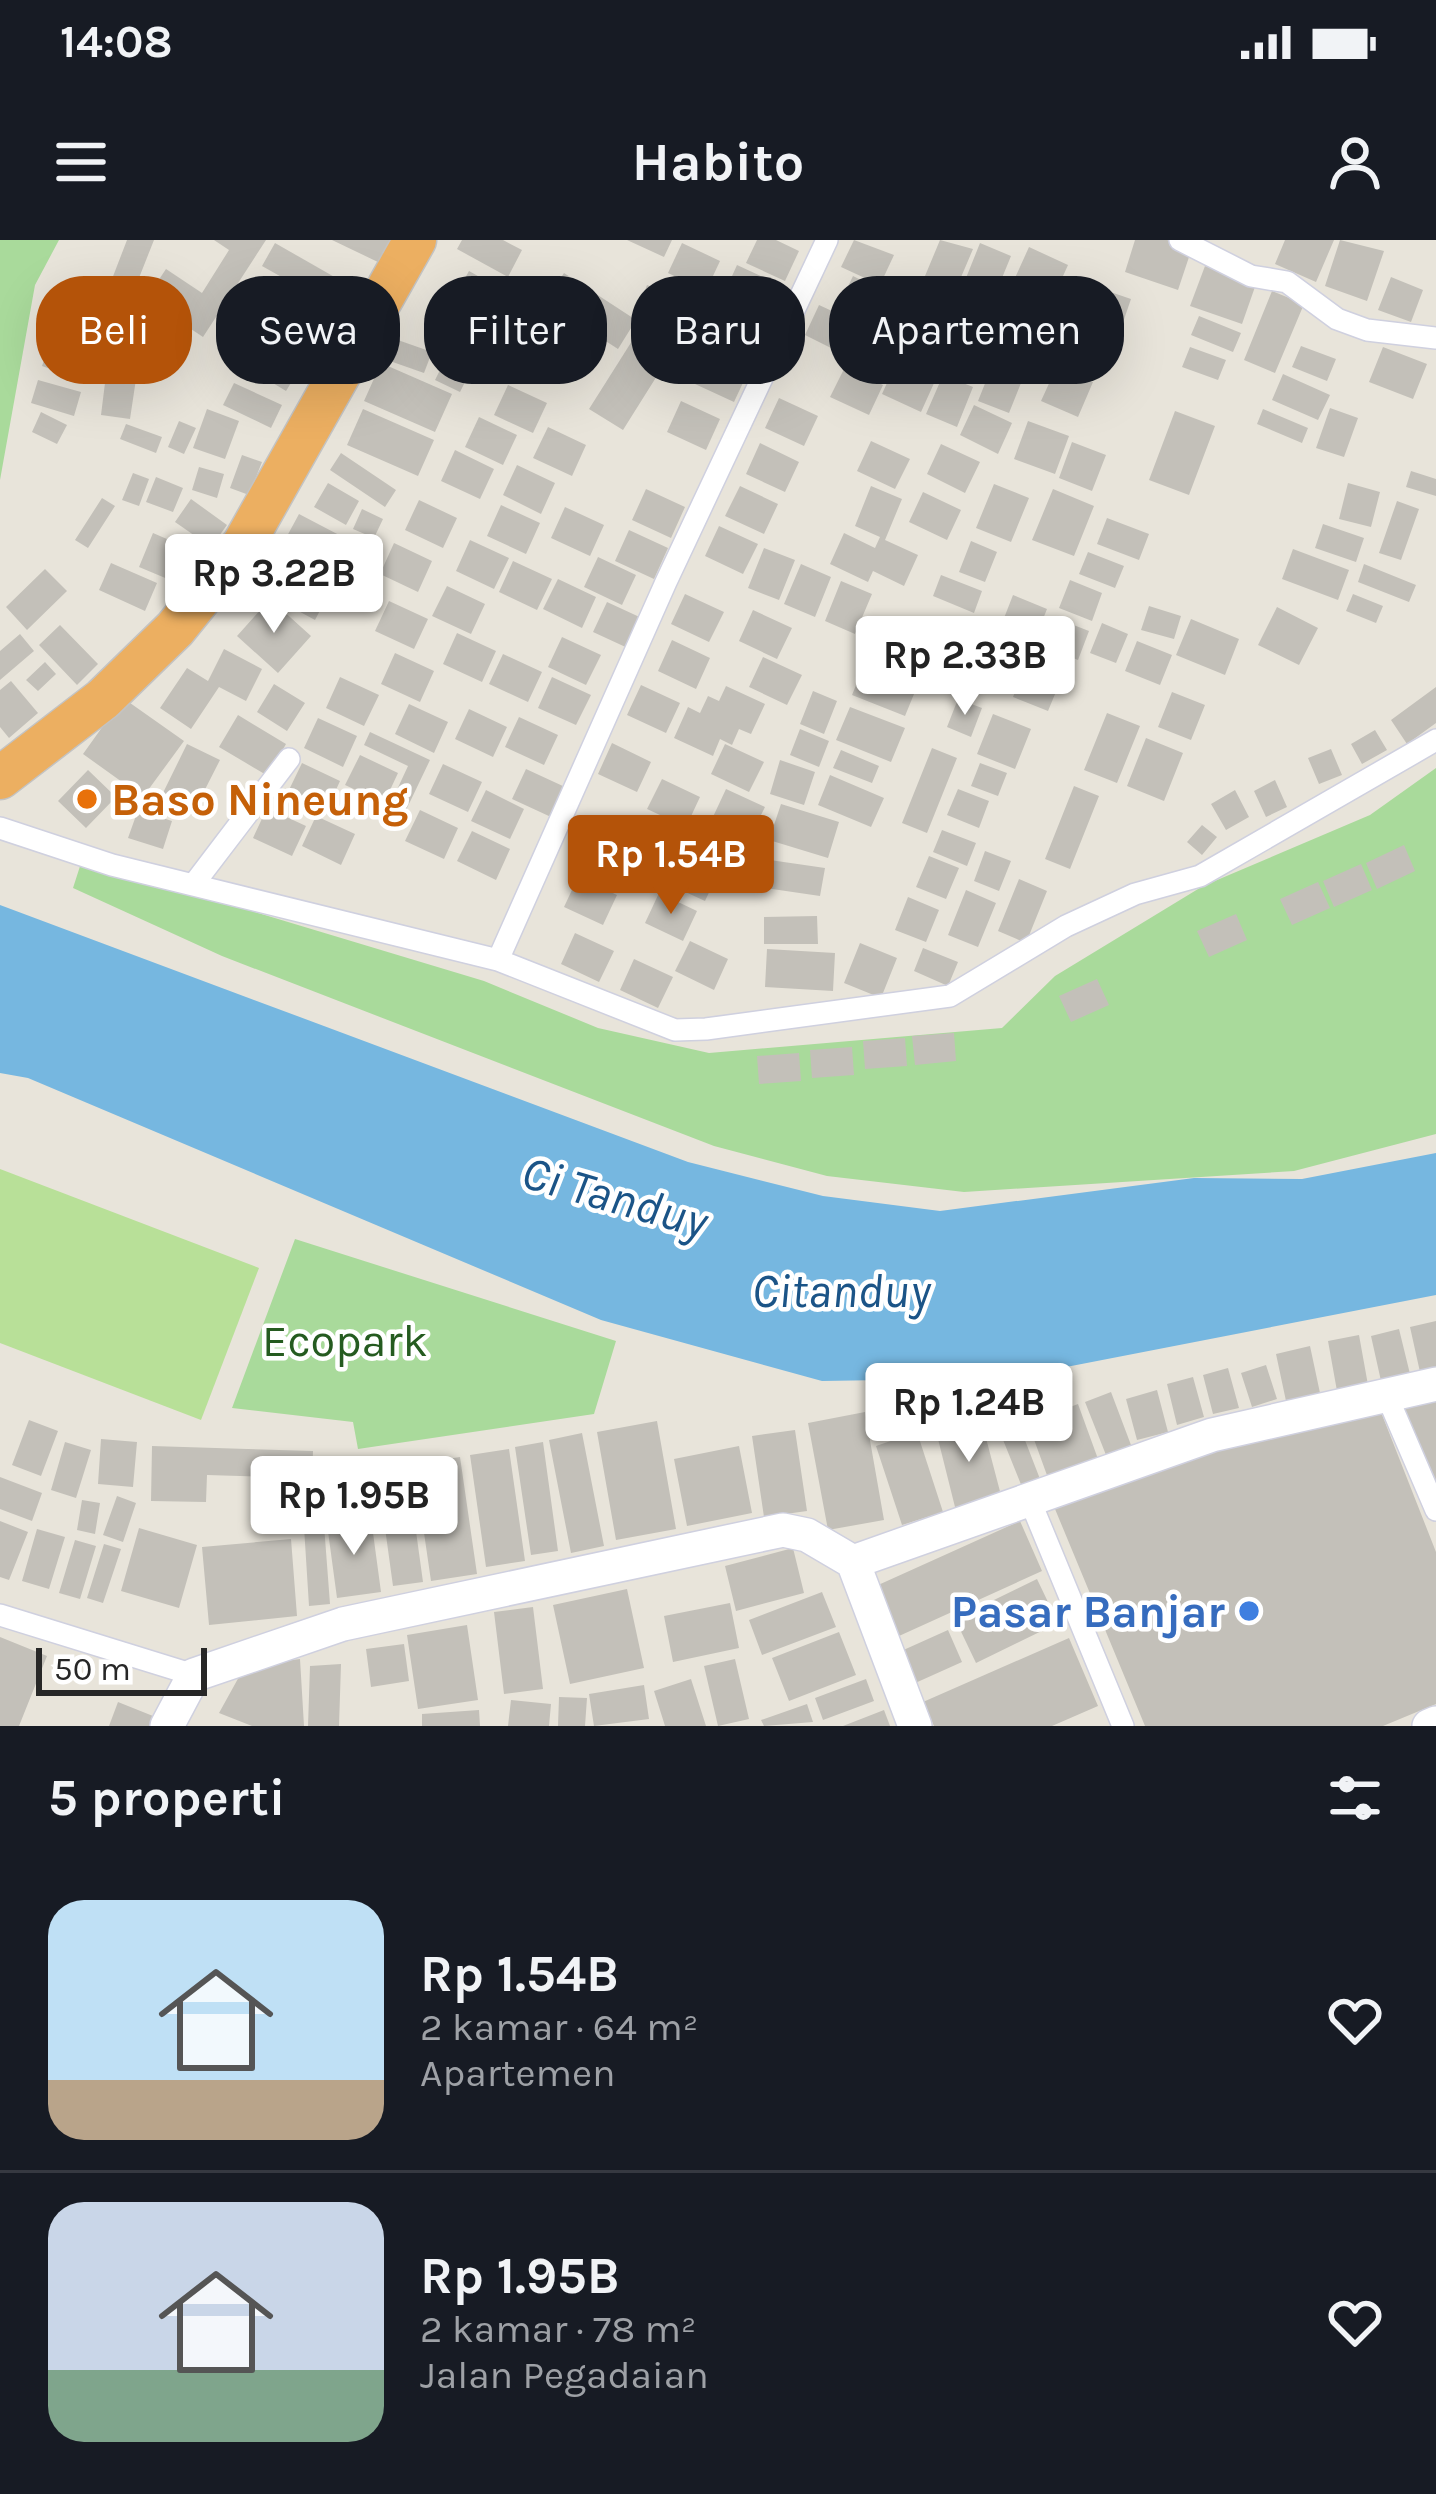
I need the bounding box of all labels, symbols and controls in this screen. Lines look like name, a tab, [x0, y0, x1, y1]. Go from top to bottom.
text: 14:08	[60, 16, 173, 68]
icon: menu	[48, 129, 114, 195]
icon: person	[1322, 129, 1388, 195]
text: Habito	[632, 130, 804, 194]
chip: Beli	[36, 276, 192, 384]
chip: Sewa	[216, 276, 400, 384]
chip: Filter	[424, 276, 607, 384]
chip: Baru	[631, 276, 805, 384]
chip: Apartemen	[829, 276, 1124, 384]
pin: Rp 3.22B	[150, 534, 398, 636]
text: Rp 3.22B	[192, 550, 356, 596]
pin: Rp 2.33B	[841, 616, 1089, 718]
text: Rp 2.33B	[883, 632, 1047, 678]
place label: Baso Nineung	[111, 774, 408, 827]
marker: Baso Nineung	[74, 786, 100, 812]
pin: Rp 1.54B	[547, 815, 795, 917]
text: Rp 1.54B	[595, 831, 747, 877]
water label: Ci Tanduy	[515, 1144, 715, 1251]
water label: Citanduy	[752, 1263, 931, 1320]
park label: Ecopark	[262, 1315, 428, 1367]
pin: Rp 1.24B	[845, 1363, 1093, 1465]
text: Rp 1.24B	[892, 1379, 1046, 1425]
pin: Rp 1.95B	[230, 1456, 478, 1558]
text: Rp 1.95B	[278, 1472, 430, 1518]
place label: Pasar Banjar	[951, 1586, 1225, 1639]
marker: Pasar Banjar	[1236, 1598, 1262, 1624]
scale bar	[36, 1642, 207, 1695]
text: 50 m	[54, 1650, 131, 1688]
icon: filters	[1322, 1765, 1388, 1831]
text: 5 properti	[48, 1768, 286, 1828]
text: Rp 1.54B	[420, 1944, 619, 2004]
icon: home	[144, 1948, 288, 2092]
icon: heart	[1322, 1987, 1388, 2053]
text: 2 kamar · 64 m²	[420, 2004, 698, 2050]
text: Apartemen	[420, 2050, 616, 2096]
text: Rp 1.95B	[420, 2246, 620, 2306]
icon: home	[144, 2250, 288, 2394]
icon: heart	[1322, 2289, 1388, 2355]
text: 2 kamar · 78 m²	[420, 2306, 697, 2352]
text: Jalan Pegadaian	[420, 2352, 709, 2398]

